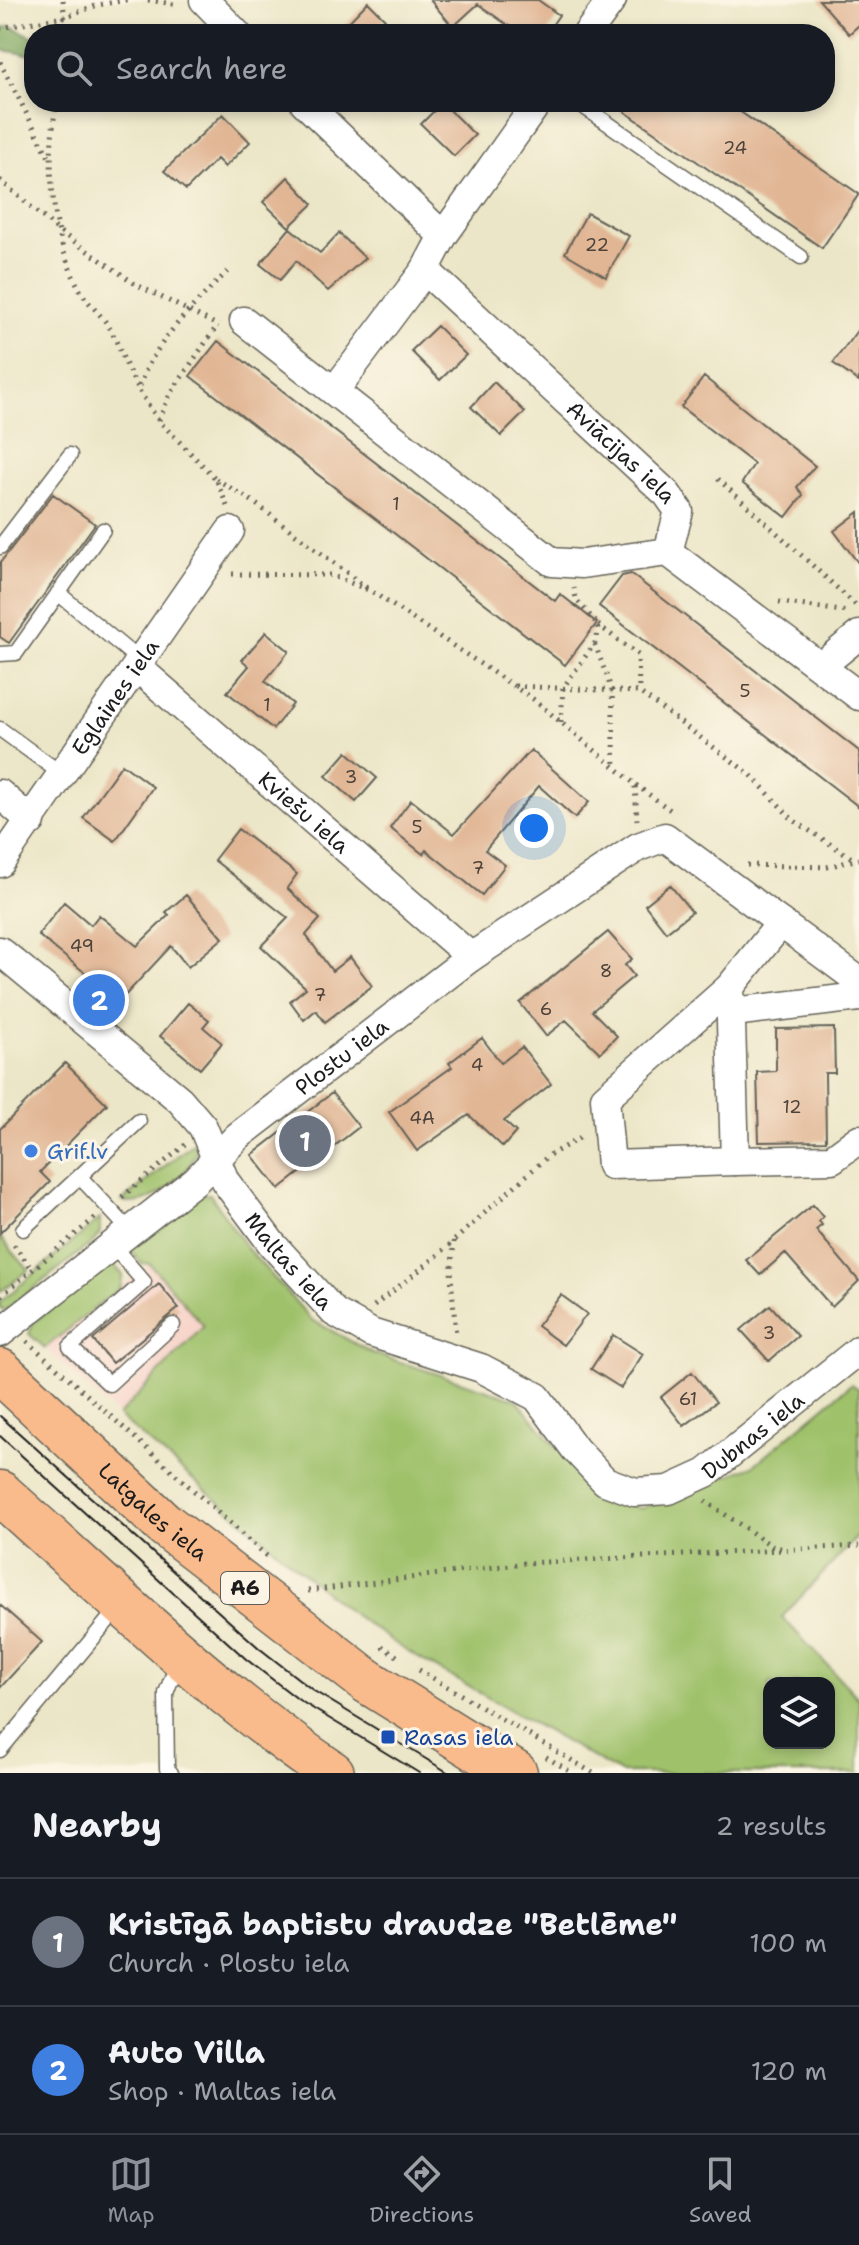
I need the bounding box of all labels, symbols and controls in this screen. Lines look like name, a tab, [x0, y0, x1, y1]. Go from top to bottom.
search box	[24, 24, 835, 112]
icon: search	[52, 46, 96, 90]
text: Search here	[116, 48, 287, 89]
house number: 24	[723, 136, 747, 160]
house number: 22	[585, 233, 609, 257]
street label: Aviācijas iela	[560, 394, 683, 510]
house number: 1	[392, 492, 400, 516]
street label: Eglaines iela	[65, 633, 166, 761]
house number: 5	[739, 679, 751, 703]
house number: 1	[263, 693, 271, 717]
street label: Kviešu iela	[252, 765, 356, 860]
house number: 3	[345, 765, 357, 789]
your location	[514, 808, 554, 848]
house number: 5	[411, 815, 423, 839]
house number: 7	[472, 856, 484, 880]
house number: 49	[70, 934, 94, 958]
house number: 8	[600, 959, 612, 983]
pin: 2	[73, 970, 125, 1030]
house number: 7	[314, 983, 326, 1007]
house number: 6	[540, 997, 552, 1021]
street label: Plostu iela	[289, 1012, 395, 1102]
house number: 4	[471, 1053, 483, 1077]
house number: 12	[782, 1095, 802, 1119]
house number: 4A	[409, 1106, 435, 1130]
pin: 1	[279, 1111, 331, 1171]
place label: Grif.lv	[47, 1137, 108, 1166]
marker: Grif.lv	[22, 1142, 40, 1160]
street label: Maltas iela	[238, 1206, 339, 1317]
house number: 3	[763, 1321, 775, 1345]
street label: Dubnas iela	[696, 1386, 811, 1486]
house number: 61	[679, 1387, 697, 1411]
street label: Latgales iela	[92, 1456, 214, 1568]
road number: A6	[221, 1572, 269, 1604]
map controls	[763, 1677, 835, 1749]
button: layers	[763, 1677, 835, 1749]
place label: Rasas iela	[404, 1723, 514, 1752]
marker: Rasas iela	[379, 1728, 397, 1746]
text: Nearby	[32, 1802, 162, 1848]
text: 2 results	[715, 1808, 827, 1843]
text: Kristīgā baptistu draudze "Betlēme"	[108, 1904, 677, 1945]
text: 1	[52, 1925, 64, 1960]
text: 100 m	[749, 1925, 827, 1960]
text: Church · Plostu iela	[108, 1945, 349, 1980]
text: Auto Villa	[108, 2032, 265, 2073]
text: 2	[49, 2053, 67, 2088]
text: 120 m	[751, 2053, 827, 2088]
text: Shop · Maltas iela	[108, 2073, 336, 2108]
tab: Map	[107, 2152, 155, 2229]
tab: Directions	[369, 2152, 474, 2229]
tab: Saved	[689, 2152, 752, 2229]

